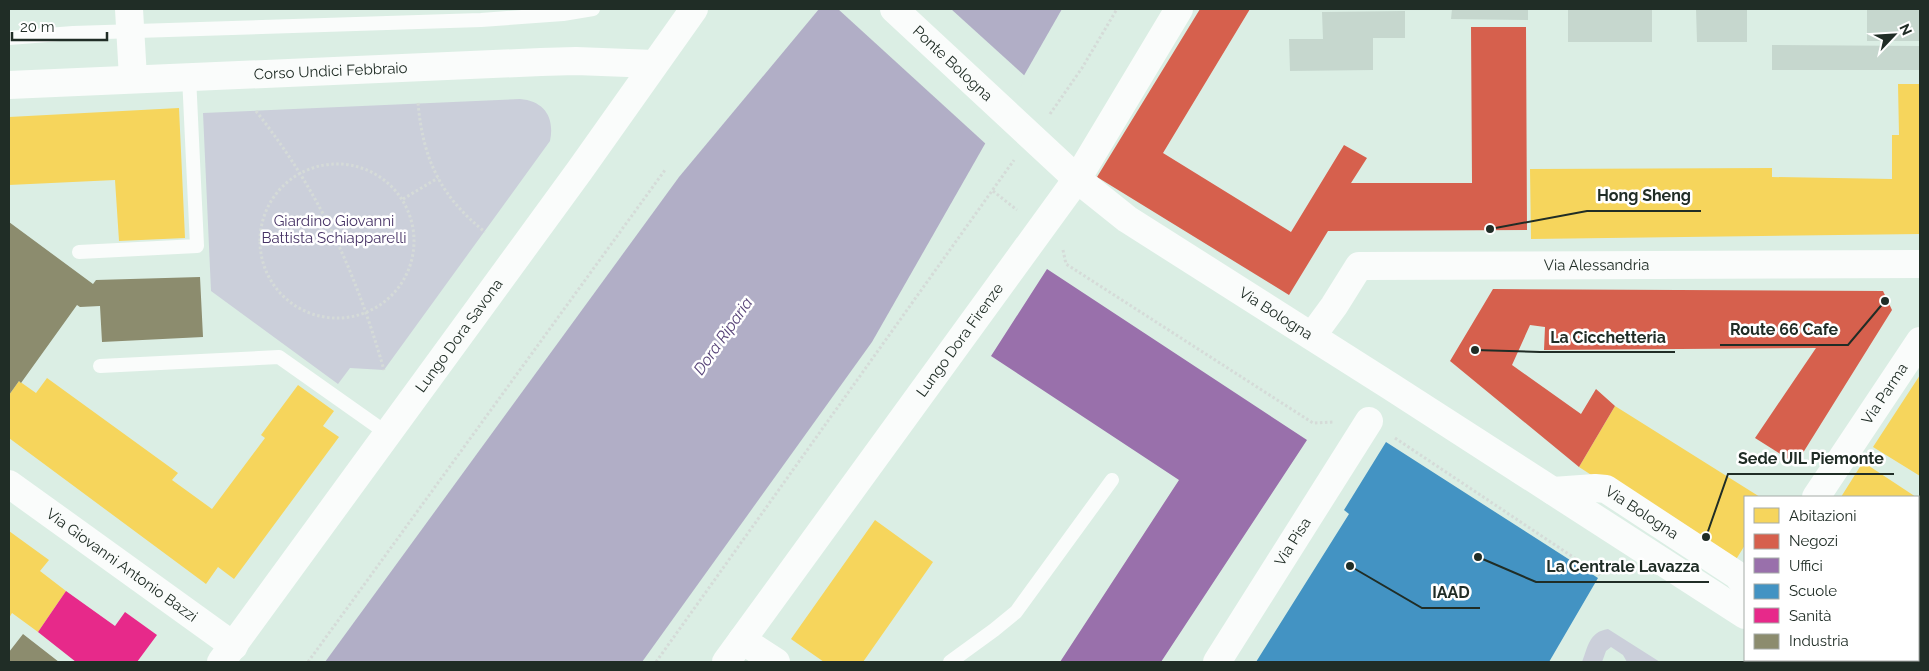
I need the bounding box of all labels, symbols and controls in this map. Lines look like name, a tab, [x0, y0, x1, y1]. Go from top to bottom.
scale bar	[12, 10, 108, 42]
north arrow	[1869, 10, 1919, 60]
text: 20 m	[20, 18, 55, 36]
text: N	[1896, 21, 1915, 38]
street label: Ponte Bologna	[909, 22, 996, 105]
street label: Corso Undici Febbraio	[253, 59, 408, 83]
callout: Hong Sheng	[1587, 180, 1701, 211]
text: Hong Sheng	[1597, 186, 1691, 205]
park label: Giardino Giovanni Battista Schiapparelli	[261, 212, 407, 247]
street label: Via Alessandria	[1544, 256, 1649, 274]
street label: Lungo Dora Savona	[412, 275, 506, 396]
street label: Lungo Dora Firenze	[913, 280, 1007, 400]
street label: Via Bologna	[1236, 283, 1316, 343]
water label: Dora Riparia	[689, 293, 757, 378]
callout: Route 66 Cafe	[1720, 314, 1848, 345]
text: Route 66 Cafe	[1730, 320, 1838, 339]
callout: La Cicchetteria	[1540, 321, 1675, 352]
text: La Cicchetteria	[1550, 328, 1666, 347]
street label: Via Parma	[1858, 360, 1912, 428]
callout: Sede UIL Piemonte	[1728, 443, 1894, 474]
text: Sede UIL Piemonte	[1738, 449, 1884, 468]
street label: Via Bologna	[1602, 482, 1682, 543]
legend	[1744, 496, 1919, 661]
street label: Via Giovanni Antonio Bazzi	[43, 505, 201, 626]
text: Abitazioni	[1789, 507, 1856, 525]
street label: Via Pisa	[1271, 514, 1315, 569]
text: Negozi	[1789, 532, 1838, 550]
callout: La Centrale Lavazza	[1536, 551, 1709, 582]
text: La Centrale Lavazza	[1546, 557, 1700, 576]
text: Uffici	[1789, 557, 1823, 575]
callout: IAAD	[1422, 577, 1480, 608]
text: Scuole	[1789, 582, 1837, 600]
text: IAAD	[1432, 583, 1470, 602]
text: Sanità	[1789, 607, 1832, 625]
text: Industria	[1789, 632, 1849, 650]

